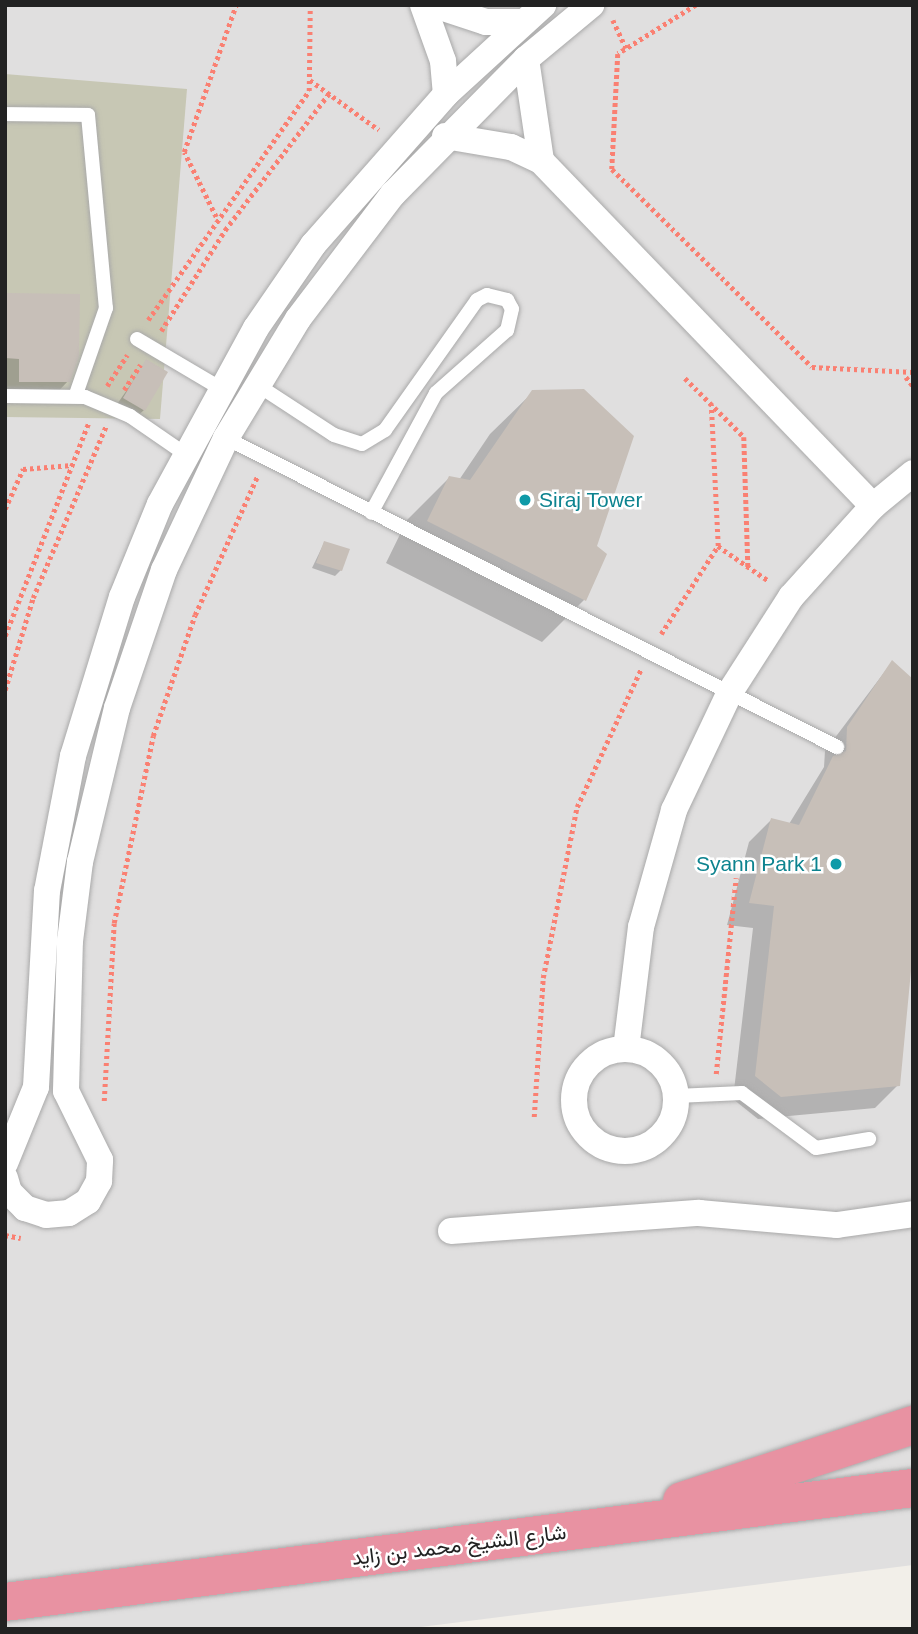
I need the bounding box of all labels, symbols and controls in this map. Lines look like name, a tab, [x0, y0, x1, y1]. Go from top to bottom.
place label: Siraj Tower	[539, 487, 643, 513]
marker: Siraj Tower	[517, 492, 533, 508]
place label: Syann Park 1	[696, 851, 822, 877]
marker: Syann Park 1	[828, 856, 844, 872]
street label: شارع الشيخ محمد بن زايد	[350, 1519, 568, 1571]

